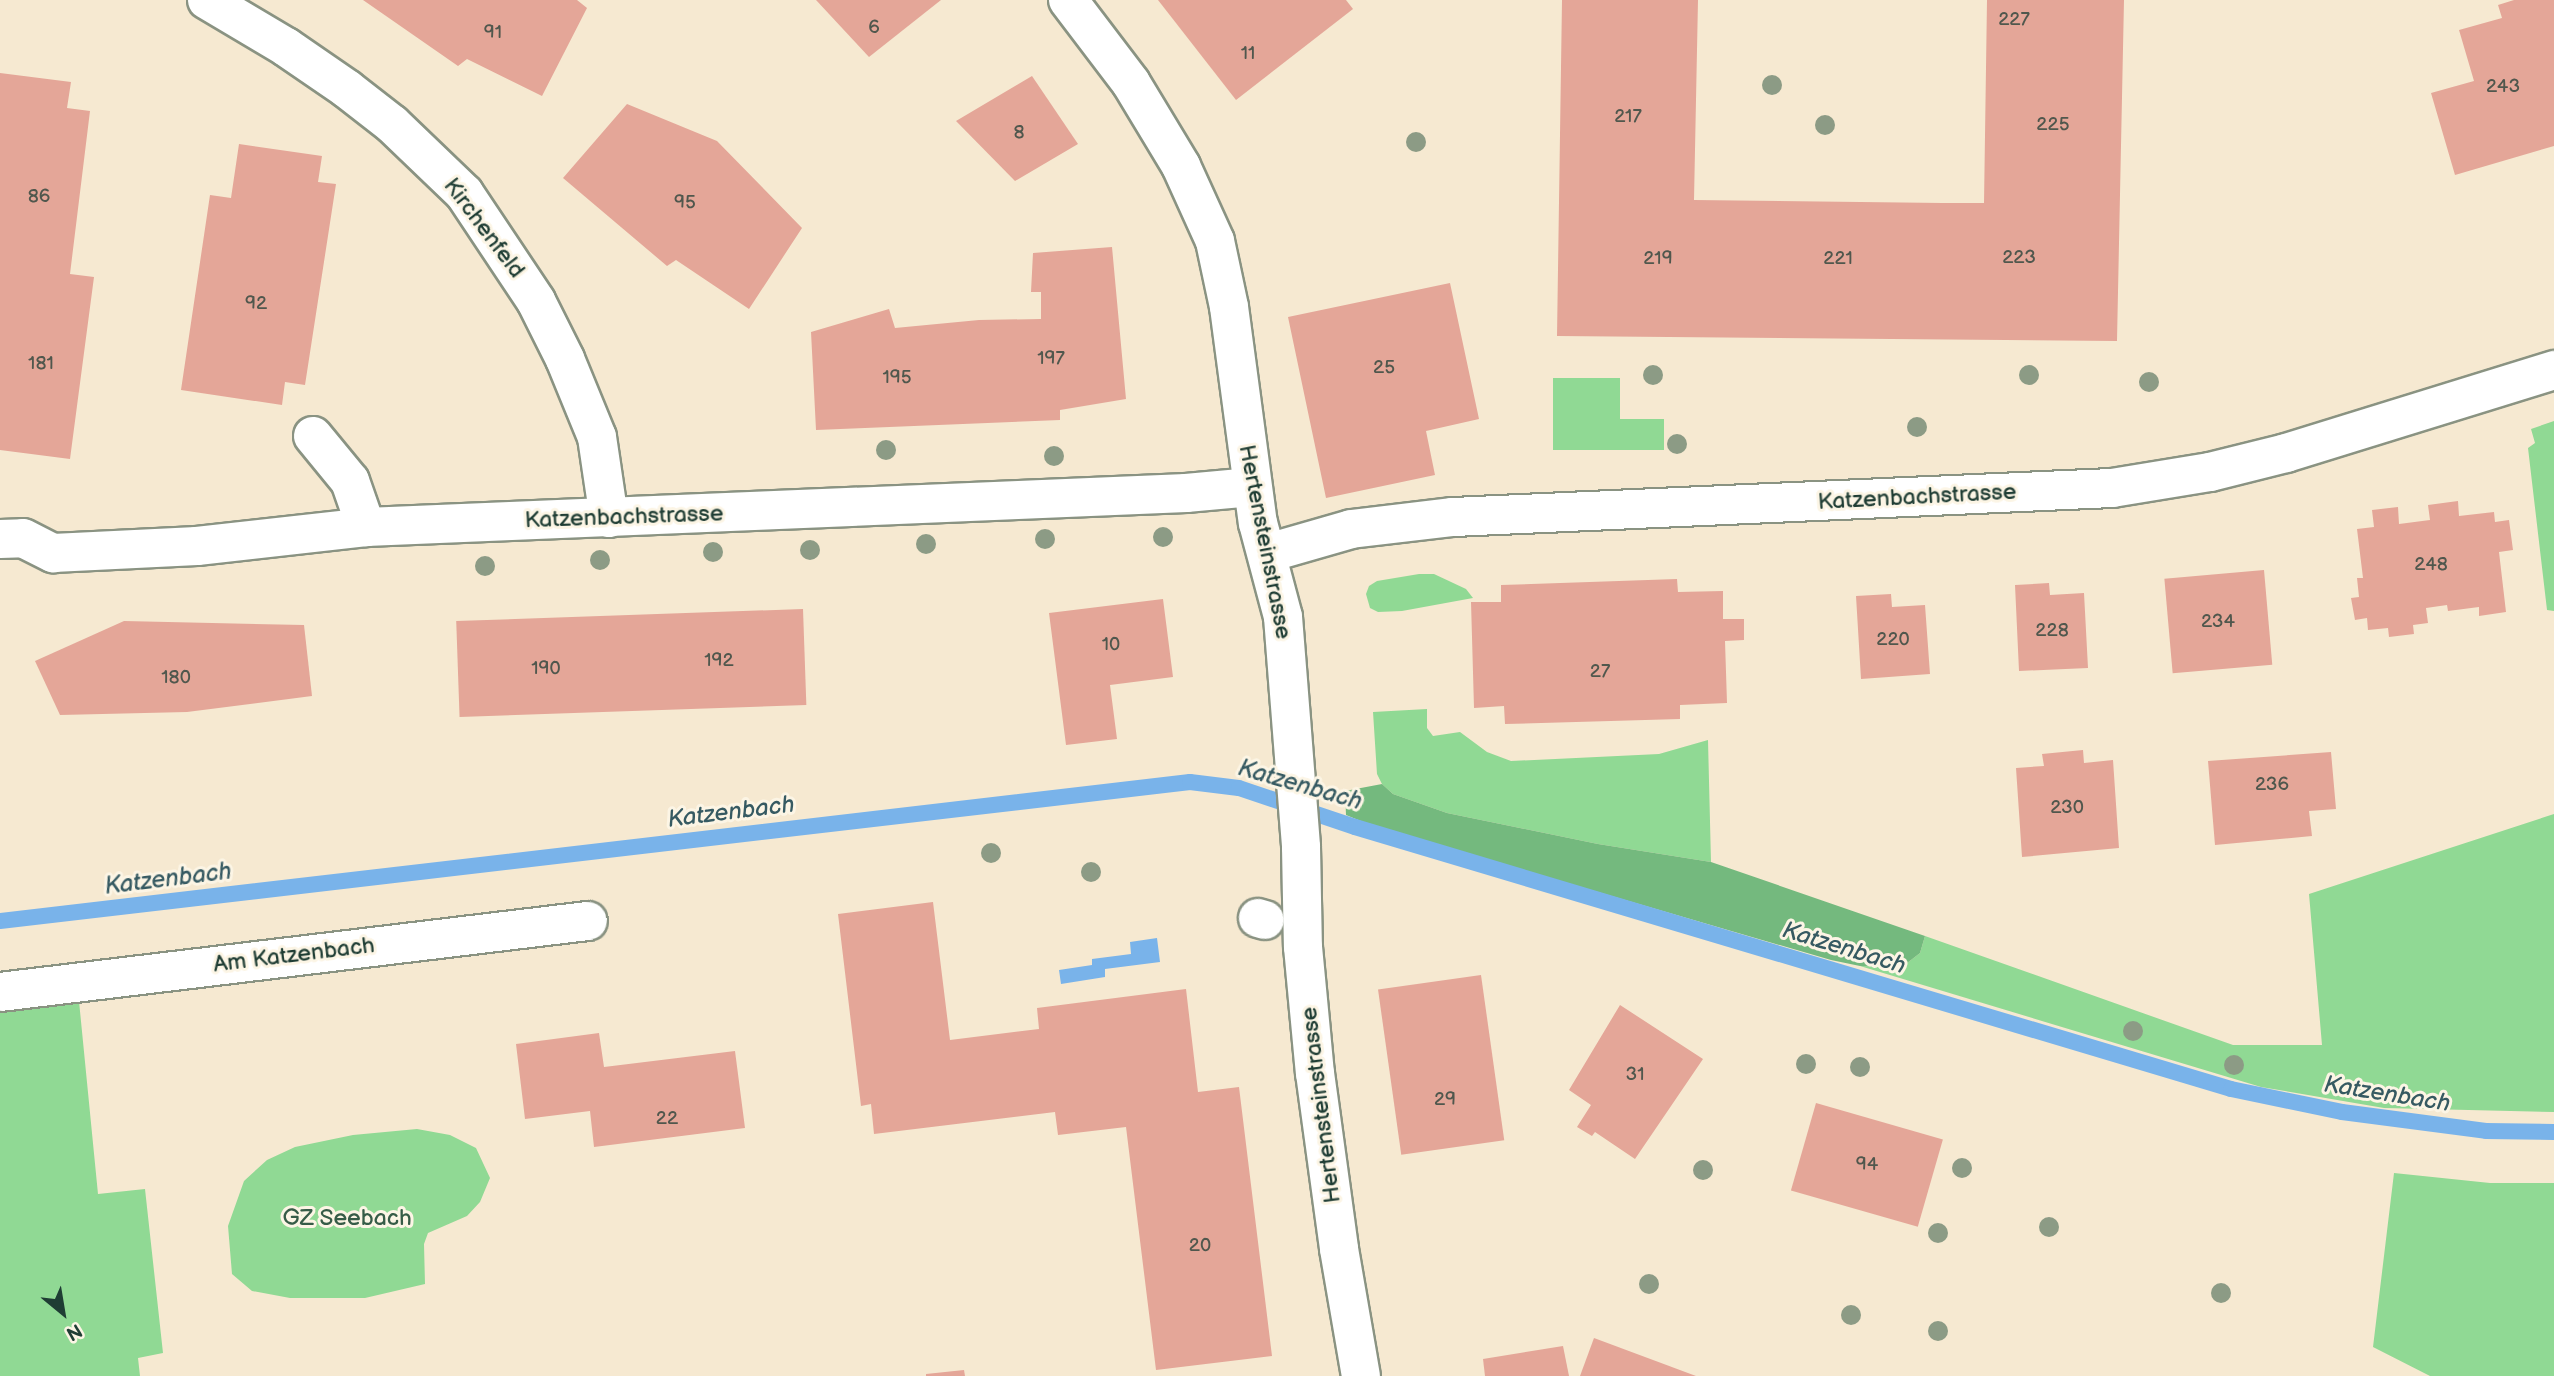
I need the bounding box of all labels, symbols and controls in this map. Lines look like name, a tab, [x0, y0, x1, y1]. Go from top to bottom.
house number: 227	[1998, 9, 2030, 31]
house number: 6	[868, 17, 880, 39]
house number: 91	[484, 22, 502, 44]
house number: 11	[1241, 43, 1255, 65]
house number: 243	[2486, 76, 2520, 98]
house number: 217	[1614, 106, 1642, 128]
house number: 225	[2036, 114, 2070, 136]
house number: 8	[1013, 122, 1025, 144]
street label: Kirchenfeld	[438, 173, 530, 283]
house number: 86	[28, 186, 50, 208]
house number: 95	[674, 192, 696, 214]
house number: 223	[2002, 247, 2036, 269]
house number: 219	[1643, 248, 1673, 270]
house number: 221	[1823, 248, 1853, 270]
house number: 92	[245, 293, 267, 315]
house number: 197	[1037, 348, 1065, 370]
house number: 181	[28, 353, 54, 375]
house number: 25	[1373, 357, 1395, 379]
house number: 195	[882, 367, 912, 389]
street label: Hertensteinstrasse	[1233, 442, 1297, 642]
street label: Katzenbachstrasse	[1817, 478, 2017, 516]
street label: Katzenbachstrasse	[524, 500, 724, 534]
house number: 248	[2414, 554, 2448, 576]
house number: 234	[2201, 611, 2235, 633]
house number: 228	[2035, 620, 2069, 642]
house number: 220	[1876, 629, 1910, 651]
house number: 10	[1102, 634, 1120, 656]
house number: 192	[704, 650, 734, 672]
house number: 190	[531, 658, 561, 680]
house number: 27	[1590, 661, 1610, 683]
house number: 180	[161, 667, 191, 689]
water label: Katzenbach	[1235, 754, 1365, 816]
house number: 236	[2255, 774, 2289, 796]
water label: Katzenbach	[666, 790, 796, 834]
house number: 230	[2050, 797, 2084, 819]
water label: Katzenbach	[103, 857, 233, 901]
water label: Katzenbach	[1779, 916, 1909, 980]
street label: Am Katzenbach	[212, 931, 376, 979]
street label: Hertensteinstrasse	[1295, 1005, 1347, 1205]
house number: 31	[1625, 1064, 1645, 1086]
water label: Katzenbach	[2322, 1070, 2452, 1118]
house number: 29	[1434, 1089, 1456, 1111]
house number: 22	[656, 1108, 678, 1130]
house number: 94	[1856, 1154, 1878, 1176]
park label: GZ Seebach	[282, 1204, 412, 1232]
house number: 20	[1189, 1235, 1211, 1257]
north arrow	[28, 1278, 98, 1348]
text: N	[62, 1318, 86, 1345]

